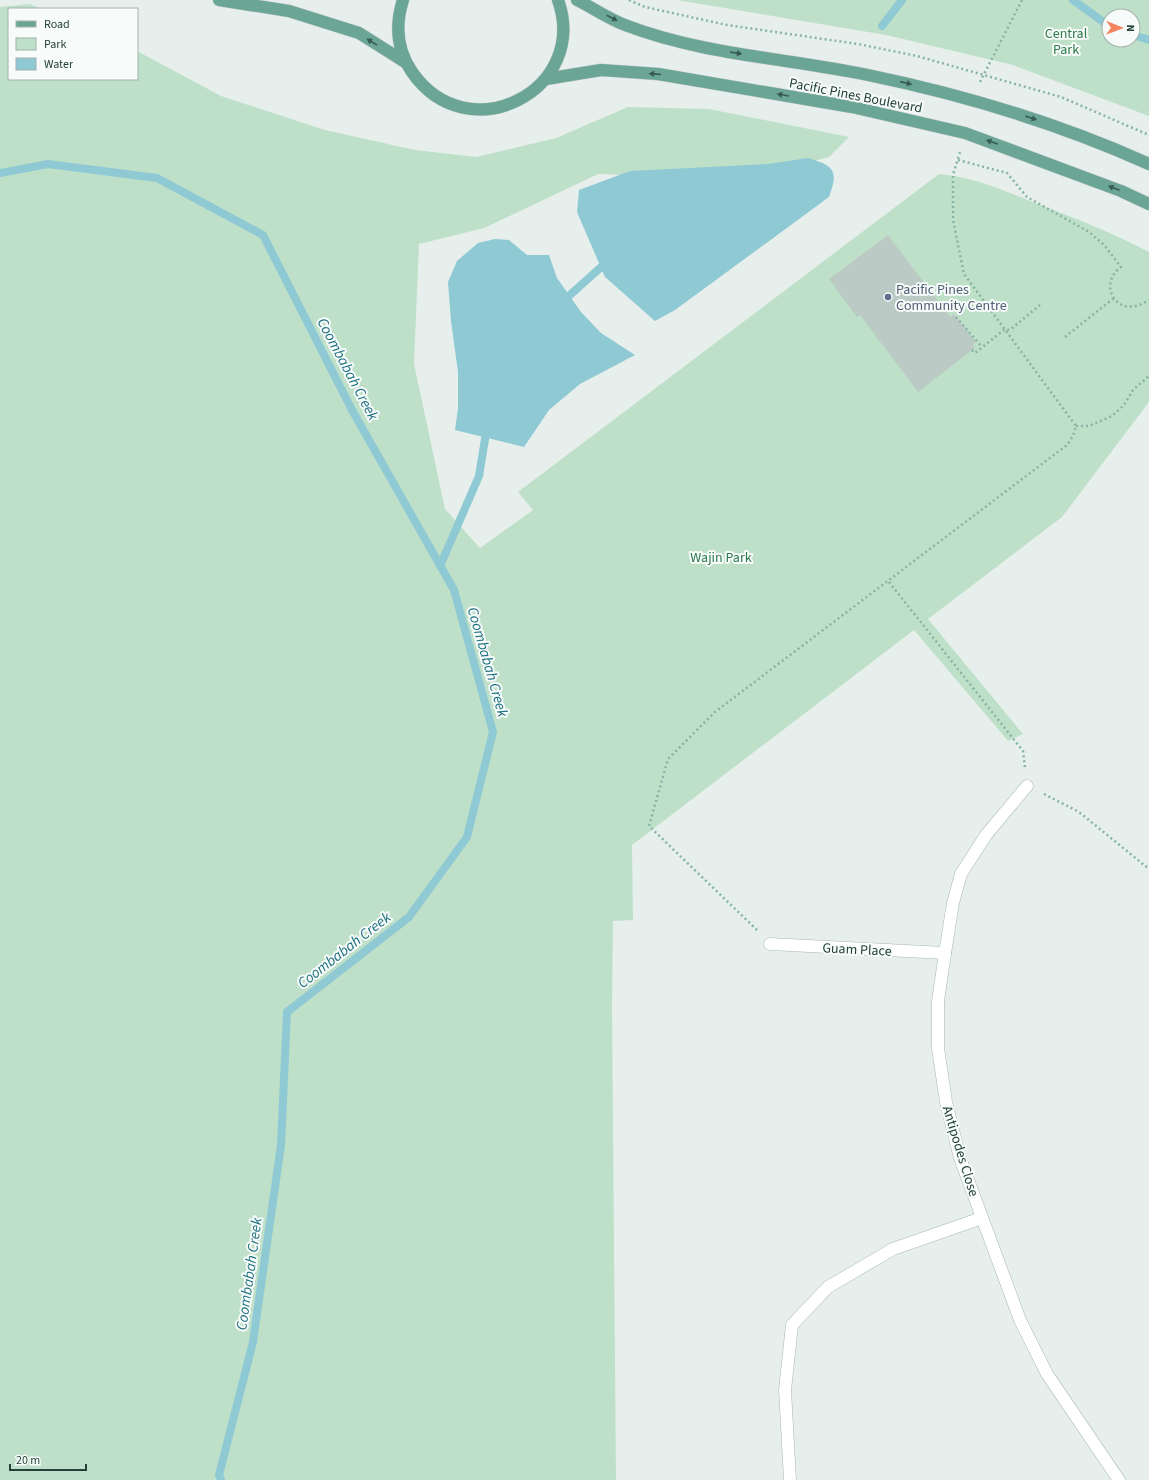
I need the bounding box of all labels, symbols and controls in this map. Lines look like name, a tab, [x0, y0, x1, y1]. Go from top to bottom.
legend	[8, 8, 138, 80]
north arrow	[1101, 8, 1141, 48]
one-way arrow	[606, 15, 618, 21]
text: Road	[44, 16, 70, 33]
park label: Central Park	[1045, 24, 1088, 60]
text: N	[1123, 24, 1138, 32]
text: Park	[44, 36, 66, 53]
one-way arrow	[366, 38, 378, 45]
one-way arrow	[730, 50, 742, 56]
text: Water	[44, 56, 74, 73]
one-way arrow	[649, 70, 661, 77]
street label: Pacific Pines Boulevard	[787, 73, 924, 119]
one-way arrow	[900, 81, 913, 87]
one-way arrow	[777, 92, 789, 98]
one-way arrow	[1026, 115, 1038, 121]
one-way arrow	[986, 139, 998, 145]
one-way arrow	[1107, 184, 1119, 190]
place label: Pacific Pines Community Centre	[896, 280, 1007, 316]
marker: Pacific Pines Community Centre	[883, 292, 893, 302]
water label: Coombabah Creek	[312, 314, 384, 425]
park label: Wajin Park	[690, 548, 752, 568]
water label: Coombabah Creek	[462, 605, 513, 720]
water label: Coombabah Creek	[293, 907, 396, 994]
street label: Guam Place	[822, 938, 892, 962]
street label: Antipodes Close	[937, 1103, 983, 1199]
water label: Coombabah Creek	[231, 1216, 268, 1332]
scale bar	[10, 1446, 86, 1472]
text: 20 m	[16, 1452, 40, 1469]

